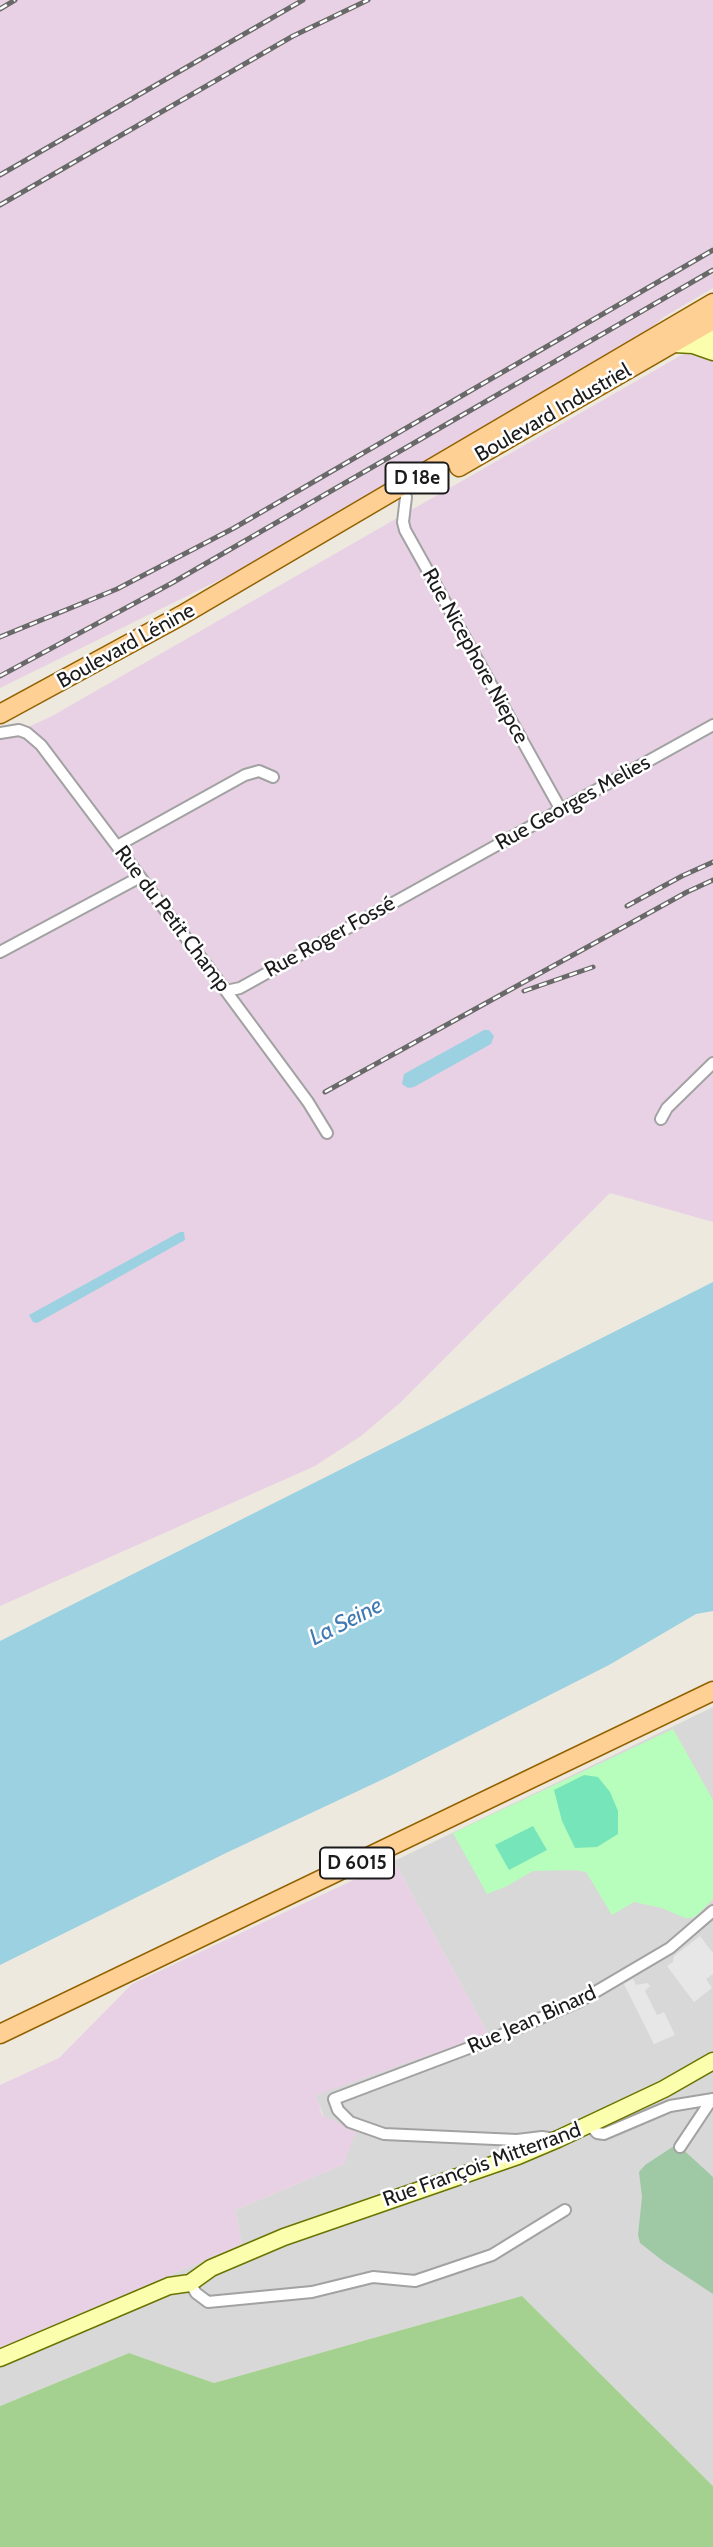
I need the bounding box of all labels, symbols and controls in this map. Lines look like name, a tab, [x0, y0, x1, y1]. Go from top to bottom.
street label: Boulevard Industriel	[471, 358, 635, 468]
road number: D 18e	[386, 463, 448, 494]
street label: Rue Nicephore Niepce	[416, 564, 534, 748]
street label: Boulevard Lénine	[53, 598, 199, 694]
street label: Rue Georges Melies	[491, 750, 655, 856]
street label: Rue du Petit Champ	[109, 841, 235, 997]
street label: Rue Roger Fossé	[260, 891, 400, 983]
water label: La Seine	[305, 1592, 387, 1652]
road number: D 6015	[320, 1848, 394, 1879]
street label: Rue Jean Binard	[464, 1980, 600, 2060]
street label: Rue François Mitterrand	[380, 2117, 584, 2213]

